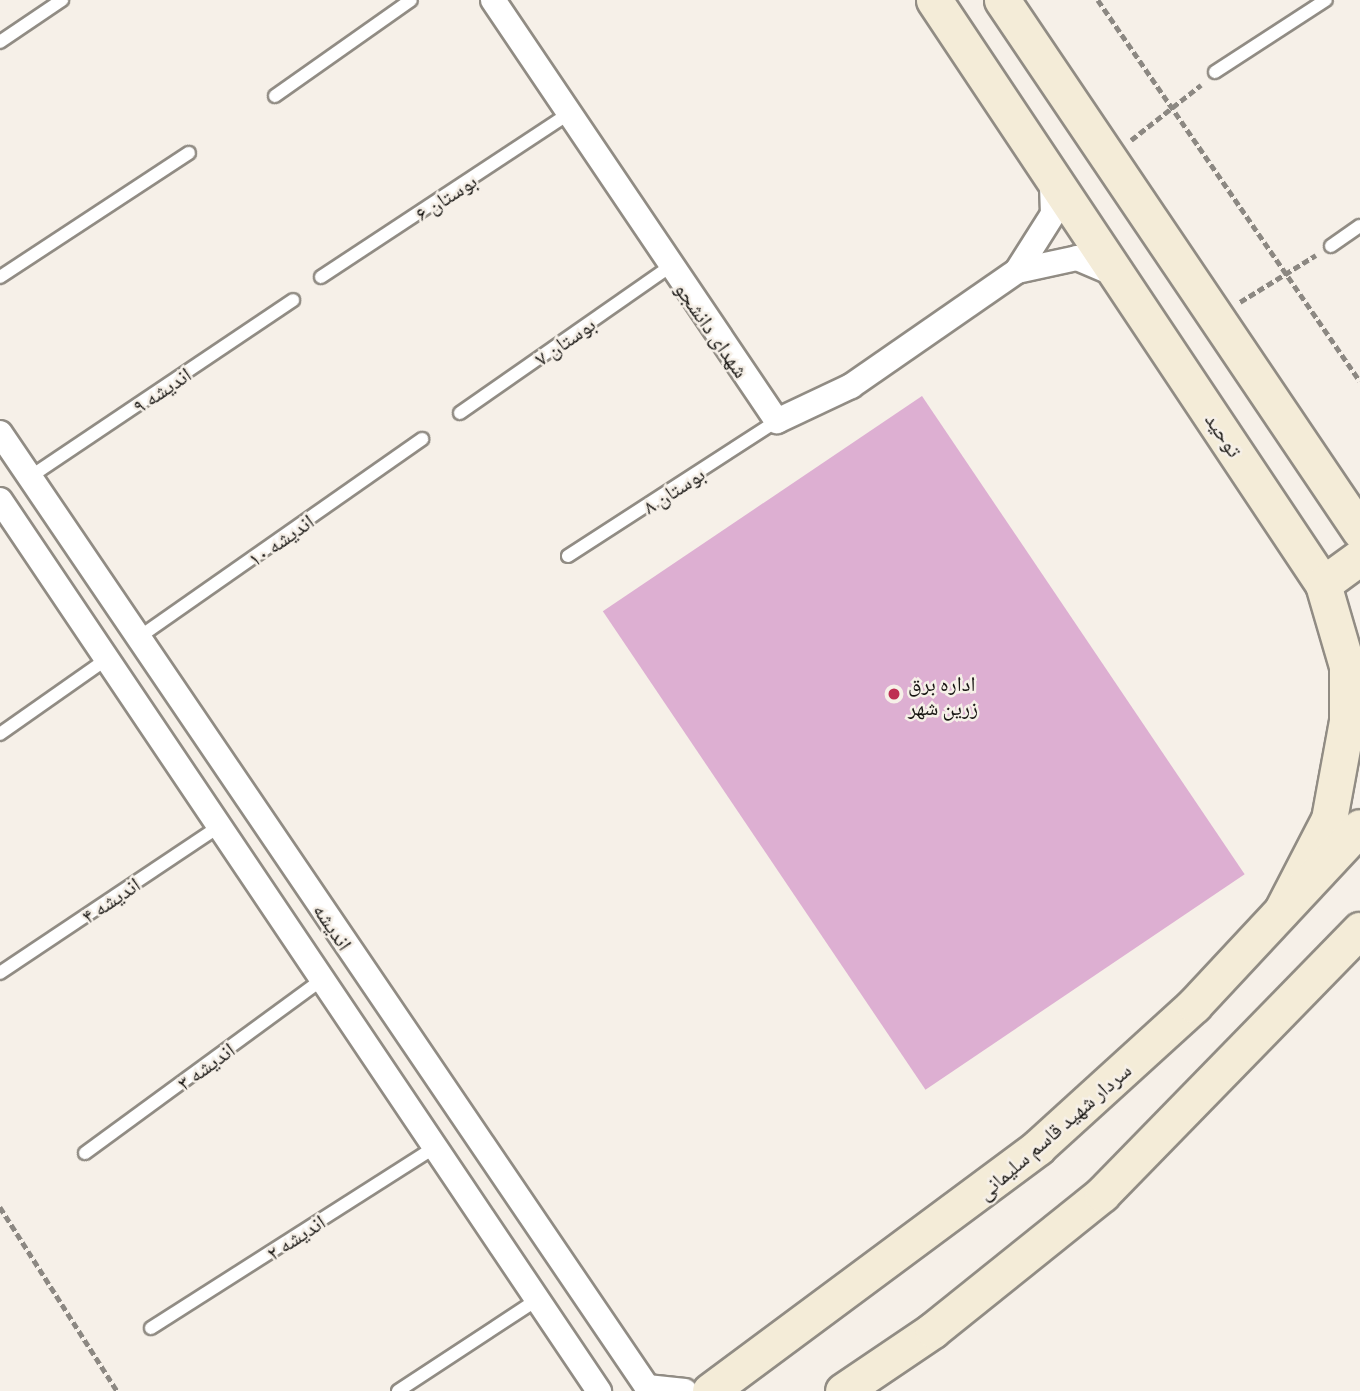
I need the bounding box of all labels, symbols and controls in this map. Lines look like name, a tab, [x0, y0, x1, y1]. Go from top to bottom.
street label: بوستان ۶	[410, 167, 480, 225]
street label: شهدای دانشجو	[671, 276, 755, 382]
street label: بوستان ۷	[529, 310, 599, 370]
street label: اندیشه ۹	[127, 360, 195, 418]
street label: توحید	[1201, 407, 1249, 461]
street label: بوستان ۸	[638, 460, 708, 518]
street label: اندیشه ۱۰	[242, 507, 318, 571]
place label: اداره برق زرین شهر	[908, 669, 978, 719]
marker: اداره برق زرین شهر	[886, 686, 902, 702]
street label: اندیشه ۴	[76, 870, 144, 928]
street label: اندیشه	[309, 898, 359, 954]
street label: اندیشه ۳	[171, 1036, 239, 1094]
street label: سردار شهید قاسم سلیمانی	[971, 1056, 1135, 1204]
street label: اندیشه ۲	[261, 1208, 329, 1264]

